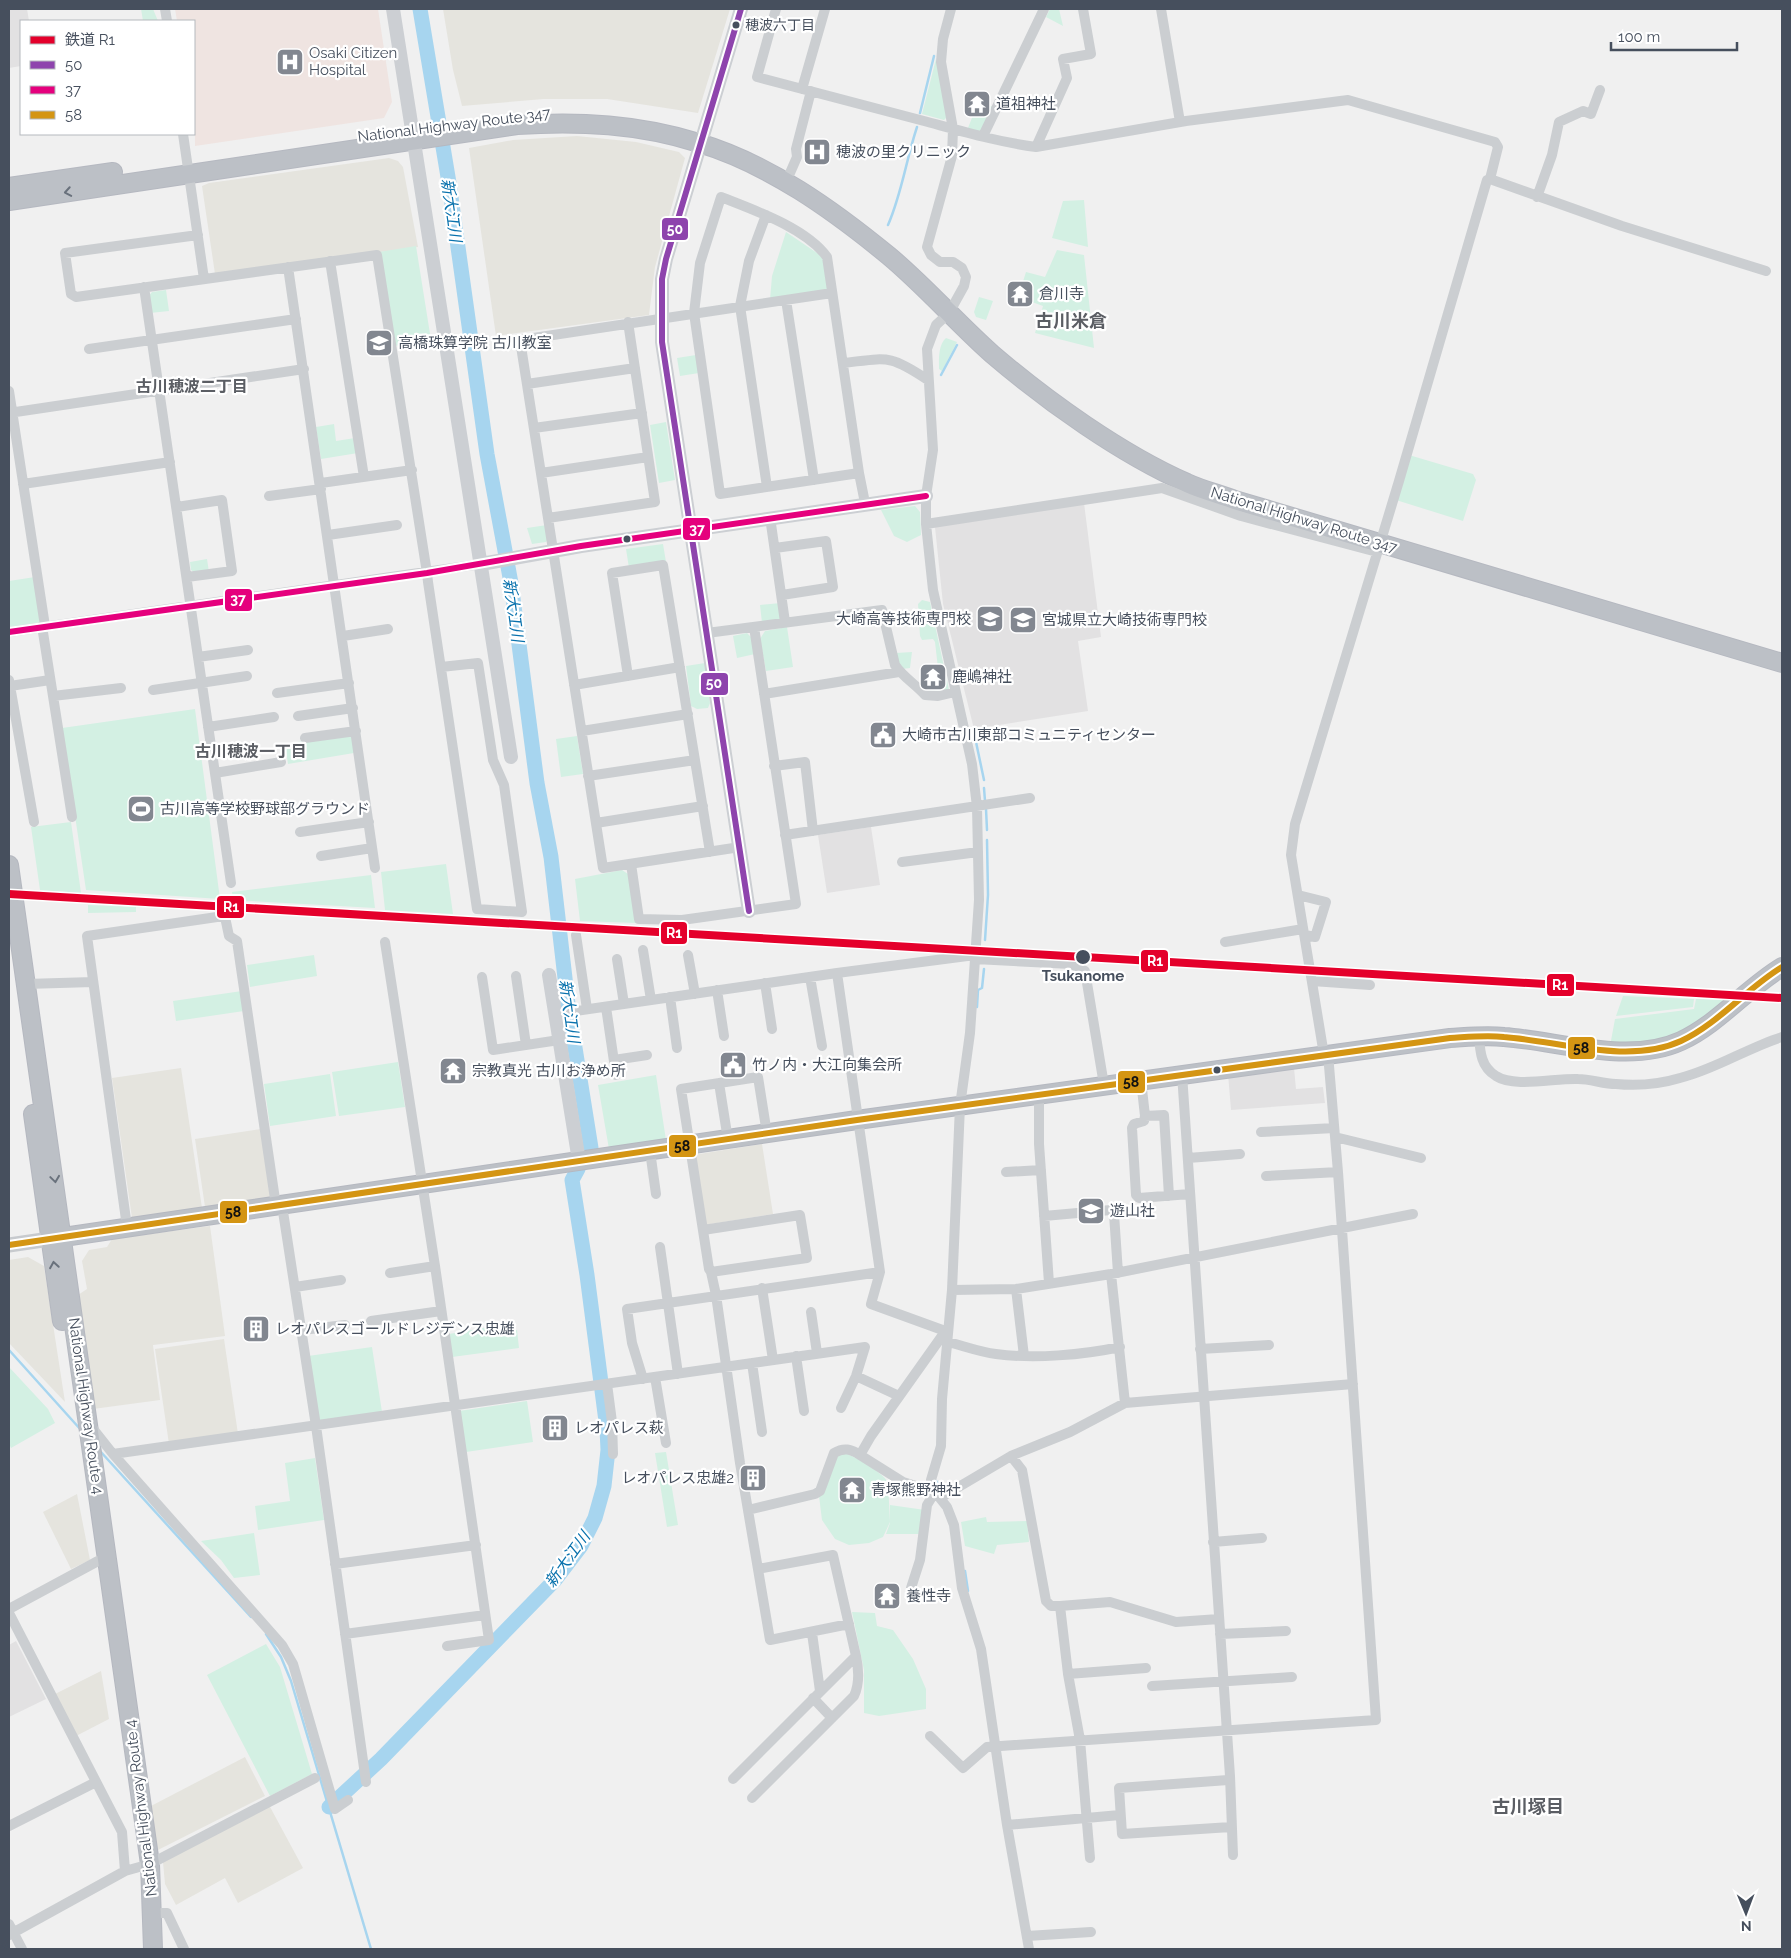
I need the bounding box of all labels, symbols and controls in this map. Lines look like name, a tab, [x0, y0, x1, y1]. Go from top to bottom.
place label: 穂波六丁目	[745, 17, 815, 33]
legend	[20, 20, 195, 135]
marker: 穂波六丁目	[731, 20, 741, 30]
scale bar	[1611, 20, 1737, 52]
text: 100 m	[1618, 28, 1660, 46]
text: 鉄道 R1	[65, 31, 116, 49]
place label: Osaki Citizen Hospital	[309, 44, 397, 79]
hospital icon: Osaki Citizen Hospital	[275, 47, 305, 77]
text: 50	[65, 56, 82, 74]
text: 37	[65, 81, 81, 99]
temple icon: 道祖神社	[962, 89, 992, 119]
place label: 道祖神社	[996, 95, 1056, 113]
street label: National Highway Route 347	[357, 104, 551, 146]
text: 58	[65, 106, 82, 124]
hospital icon: 穂波の里クリニック	[802, 137, 832, 167]
place label: 穂波の里クリニック	[836, 143, 971, 161]
water label: 新大江川	[438, 177, 466, 245]
one-way arrow	[64, 186, 73, 196]
line badge: 50	[661, 217, 689, 241]
text: 50	[667, 221, 683, 237]
temple icon: 倉川寺	[1005, 279, 1035, 309]
place label: 倉川寺	[1039, 285, 1084, 303]
district label: 古川米倉	[1035, 310, 1107, 331]
school or university icon: 高橋珠算学院 古川教室	[364, 328, 394, 358]
place label: 高橋珠算学院 古川教室	[398, 334, 552, 352]
district label: 古川穂波二丁目	[136, 377, 248, 396]
street label: National Highway Route 347	[1209, 483, 1399, 557]
line badge: 37	[682, 517, 711, 541]
text: 37	[689, 521, 705, 537]
unlabelled marker	[622, 534, 632, 544]
water label: 新大江川	[500, 577, 528, 645]
line badge: 37	[224, 588, 253, 612]
text: 37	[230, 591, 246, 607]
school or university icon: 大崎高等技術専門校	[975, 604, 1005, 634]
school or university icon: 宮城県立大崎技術専門校	[1008, 605, 1038, 635]
place label: 大崎高等技術専門校	[836, 610, 971, 628]
place label: 宮城県立大崎技術専門校	[1042, 611, 1207, 629]
temple icon: 鹿嶋神社	[918, 662, 948, 692]
place label: 鹿嶋神社	[952, 668, 1012, 686]
line badge: 50	[700, 672, 729, 696]
text: 50	[706, 675, 722, 691]
public building icon: 大崎市古川東部コミュニティセンター	[868, 720, 898, 750]
place label: 大崎市古川東部コミュニティセンター	[902, 726, 1156, 744]
district label: 古川穂波一丁目	[195, 742, 307, 761]
sports icon: 古川高等学校野球部グラウンド	[126, 794, 156, 824]
place label: 古川高等学校野球部グラウンド	[160, 800, 370, 818]
line badge: R1	[216, 895, 245, 919]
text: R1	[223, 899, 239, 915]
line badge: R1	[660, 921, 688, 945]
text: R1	[666, 925, 682, 941]
marker: Tsukanome	[1074, 948, 1092, 966]
line badge: R1	[1140, 949, 1169, 973]
text: R1	[1147, 953, 1163, 969]
place label: Tsukanome	[1042, 967, 1124, 985]
line badge: R1	[1546, 973, 1575, 997]
text: R1	[1552, 977, 1568, 993]
water label: 新大江川	[556, 978, 584, 1046]
line badge: 58	[1567, 1036, 1596, 1060]
text: 58	[1573, 1040, 1589, 1056]
public building icon: 竹ノ内・大江向集会所	[718, 1050, 748, 1080]
temple icon: 宗教真光 古川お浄め所	[438, 1056, 468, 1086]
place label: 竹ノ内・大江向集会所	[752, 1056, 902, 1074]
place label: 宗教真光 古川お浄め所	[472, 1062, 626, 1080]
unlabelled marker	[1212, 1065, 1222, 1075]
line badge: 58	[1117, 1070, 1146, 1094]
text: 58	[1123, 1074, 1139, 1090]
line badge: 58	[668, 1134, 697, 1158]
text: 58	[674, 1138, 690, 1154]
one-way arrow	[49, 1175, 59, 1184]
school or university icon: 遊山社	[1076, 1196, 1106, 1226]
line badge: 58	[219, 1200, 248, 1224]
place label: 遊山社	[1110, 1202, 1155, 1220]
text: 58	[225, 1204, 241, 1220]
one-way arrow	[49, 1260, 60, 1268]
building icon: レオパレスゴールドレジデンス忠雄	[241, 1314, 271, 1344]
street label: National Highway Route 4	[65, 1317, 107, 1495]
place label: レオパレスゴールドレジデンス忠雄	[275, 1320, 515, 1338]
building icon: レオパレス萩	[540, 1413, 570, 1443]
place label: レオパレス萩	[574, 1419, 664, 1437]
building icon: レオパレス忠雄2	[738, 1463, 768, 1493]
place label: レオパレス忠雄2	[621, 1469, 734, 1487]
temple icon: 青塚熊野神社	[837, 1475, 867, 1505]
place label: 青塚熊野神社	[871, 1481, 961, 1499]
water label: 新大江川	[541, 1526, 595, 1591]
temple icon: 養性寺	[872, 1581, 902, 1611]
place label: 養性寺	[906, 1587, 951, 1605]
street label: National Highway Route 4	[121, 1719, 161, 1897]
district label: 古川塚目	[1492, 1796, 1564, 1817]
north arrow	[1721, 1888, 1771, 1938]
text: N	[1741, 1918, 1752, 1934]

